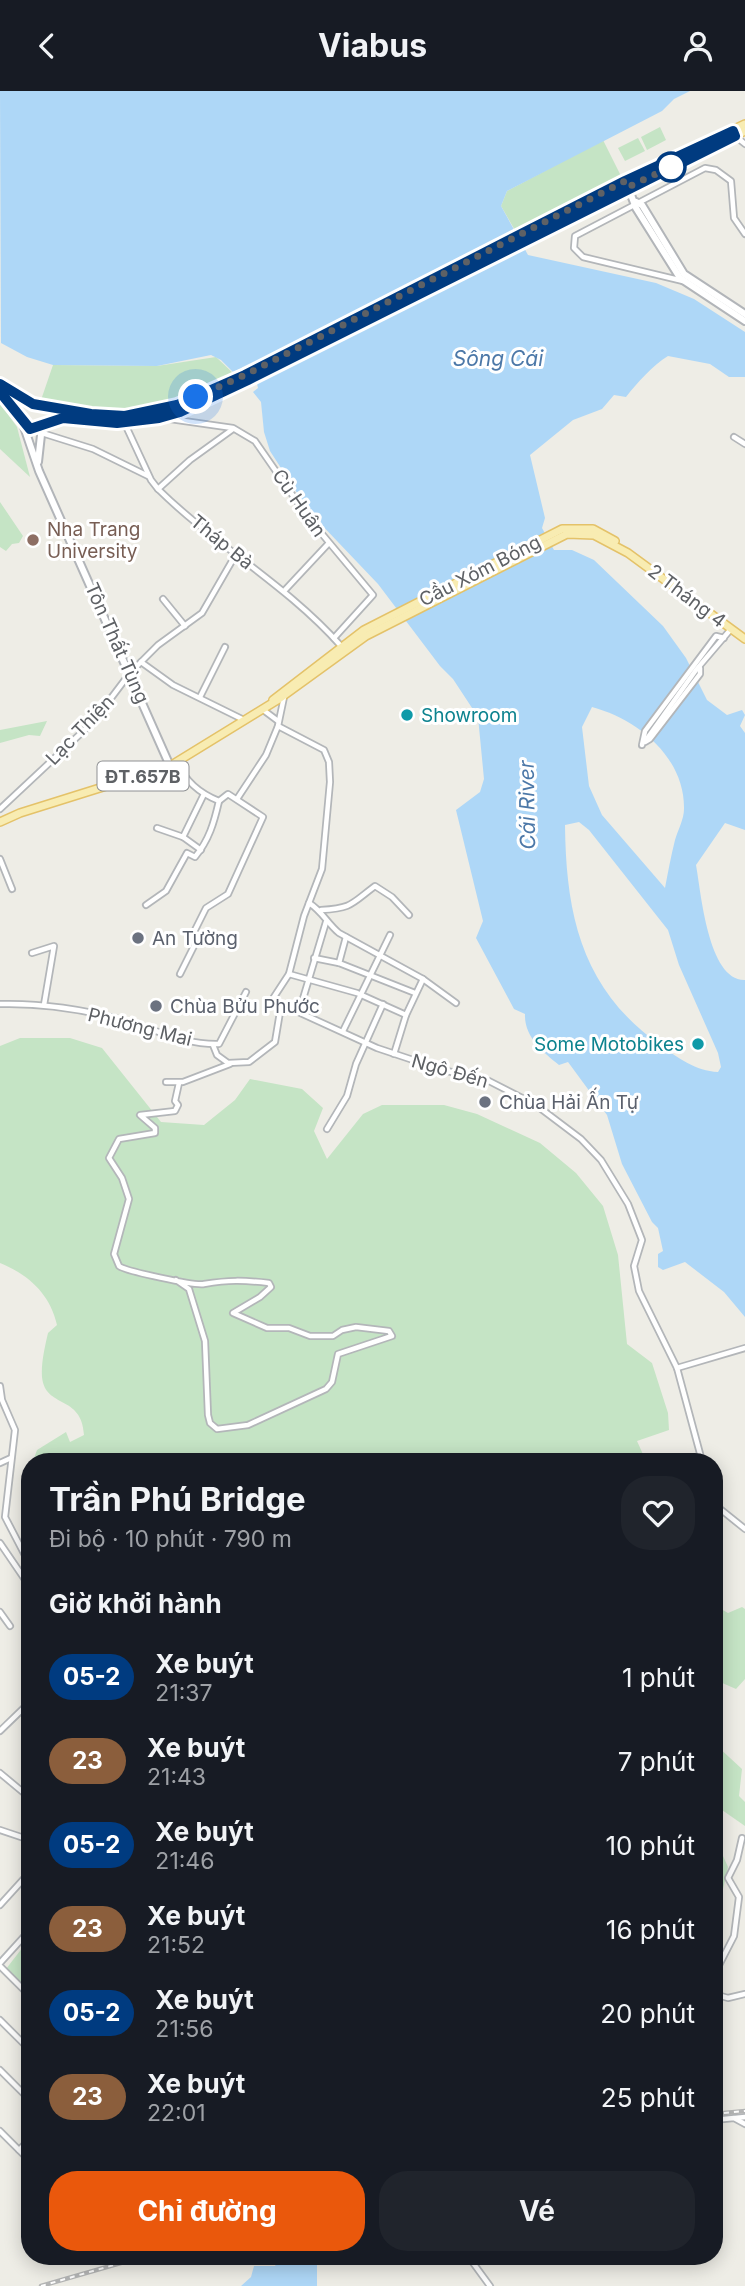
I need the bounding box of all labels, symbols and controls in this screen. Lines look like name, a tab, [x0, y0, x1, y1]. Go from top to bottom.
text: Viabus	[318, 26, 427, 65]
icon: back	[28, 27, 66, 65]
icon: person	[679, 27, 717, 65]
unlabelled marker	[656, 152, 686, 182]
water label: Sông Cái	[453, 346, 544, 371]
your location	[178, 379, 213, 414]
street label: Cù Huân	[267, 465, 331, 541]
street label: Tháp Bà	[186, 510, 258, 574]
place label: Nha Trang University	[47, 518, 140, 563]
street label: Cầu Xóm Bóng	[415, 530, 545, 612]
marker: Nha Trang University	[25, 532, 41, 548]
street label: 2 Tháng 4	[643, 559, 731, 633]
street label: Tôn Thất Tùng	[80, 579, 154, 707]
street label: Lạc Thiện	[41, 690, 119, 770]
place label: Showroom	[421, 704, 517, 727]
marker: Showroom	[399, 707, 415, 723]
water label: Cái River	[514, 759, 540, 850]
road number: ĐT.657B	[97, 761, 188, 791]
place label: An Tường	[152, 927, 238, 950]
marker: An Tường	[130, 930, 146, 946]
place label: Chùa Bửu Phước	[170, 995, 320, 1018]
marker: Chùa Bửu Phước	[148, 998, 164, 1014]
street label: Phương Mai	[86, 1003, 194, 1051]
place label: Some Motobikes	[534, 1033, 684, 1056]
marker: Some Motobikes	[690, 1036, 706, 1052]
street label: Ngô Đến	[409, 1049, 491, 1093]
place label: Chùa Hải Ấn Tự	[499, 1087, 639, 1114]
marker: Chùa Hải Ấn Tự	[477, 1094, 493, 1110]
button: heart	[621, 1476, 695, 1550]
text: Trần Phú Bridge	[49, 1479, 306, 1519]
text: Đi bộ · 10 phút · 790 m	[49, 1525, 292, 1553]
text: Giờ khởi hành	[49, 1588, 222, 1619]
text: Xe buýt	[155, 1648, 254, 1679]
text: 05-2	[63, 1662, 120, 1691]
text: 1 phút	[622, 1662, 695, 1693]
text: 21:37	[155, 1679, 213, 1707]
text: Xe buýt	[147, 1732, 245, 1763]
text: 23	[72, 1746, 103, 1775]
text: 7 phút	[618, 1746, 695, 1777]
text: 21:43	[147, 1763, 206, 1791]
text: Xe buýt	[155, 1816, 254, 1847]
text: 05-2	[63, 1830, 120, 1859]
text: 10 phút	[606, 1830, 695, 1861]
text: 21:46	[155, 1847, 215, 1875]
text: Xe buýt	[147, 1900, 245, 1931]
text: 23	[72, 1914, 103, 1943]
text: 16 phút	[606, 1914, 695, 1945]
text: 21:52	[147, 1931, 205, 1959]
text: Xe buýt	[155, 1984, 254, 2015]
text: 05-2	[63, 1998, 120, 2027]
text: 20 phút	[600, 1998, 695, 2029]
text: 21:56	[155, 2015, 214, 2043]
text: Xe buýt	[147, 2068, 245, 2099]
text: 23	[72, 2082, 103, 2111]
text: 25 phút	[601, 2082, 695, 2113]
text: 22:01	[147, 2099, 206, 2127]
button: Chỉ đường	[49, 2171, 365, 2251]
button: Vé	[379, 2171, 695, 2251]

